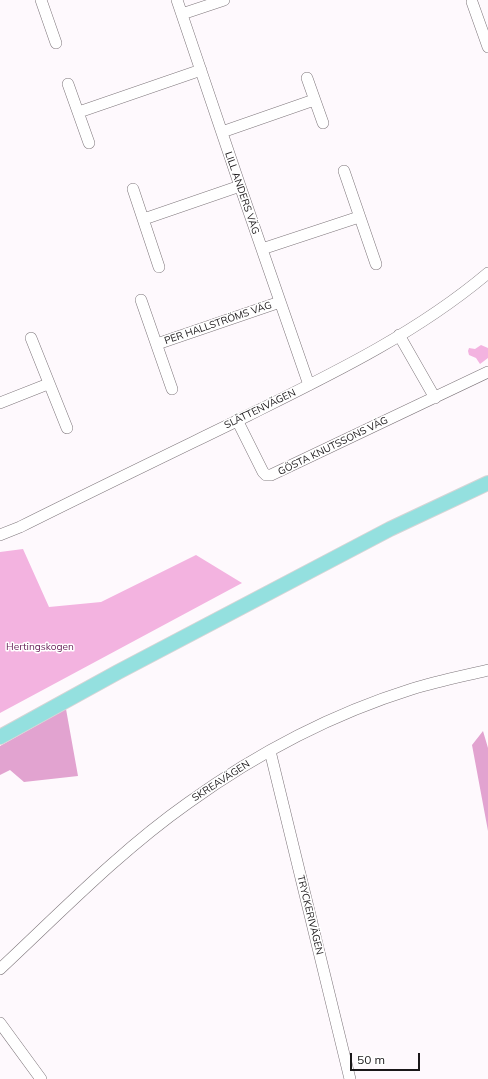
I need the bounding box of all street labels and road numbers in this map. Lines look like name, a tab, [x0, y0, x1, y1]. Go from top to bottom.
street label: LILL ANDERS VÄG	[222, 150, 262, 236]
street label: PER HALLSTRÖMS VÄG	[163, 299, 273, 347]
street label: SLÄTTENVÄGEN	[222, 387, 298, 431]
street label: GÖSTA KNUTSSONS VÄG	[276, 414, 390, 478]
street label: SKREAVÄGEN	[190, 758, 252, 804]
street label: TRYCKERIVÄGEN	[294, 874, 326, 956]

